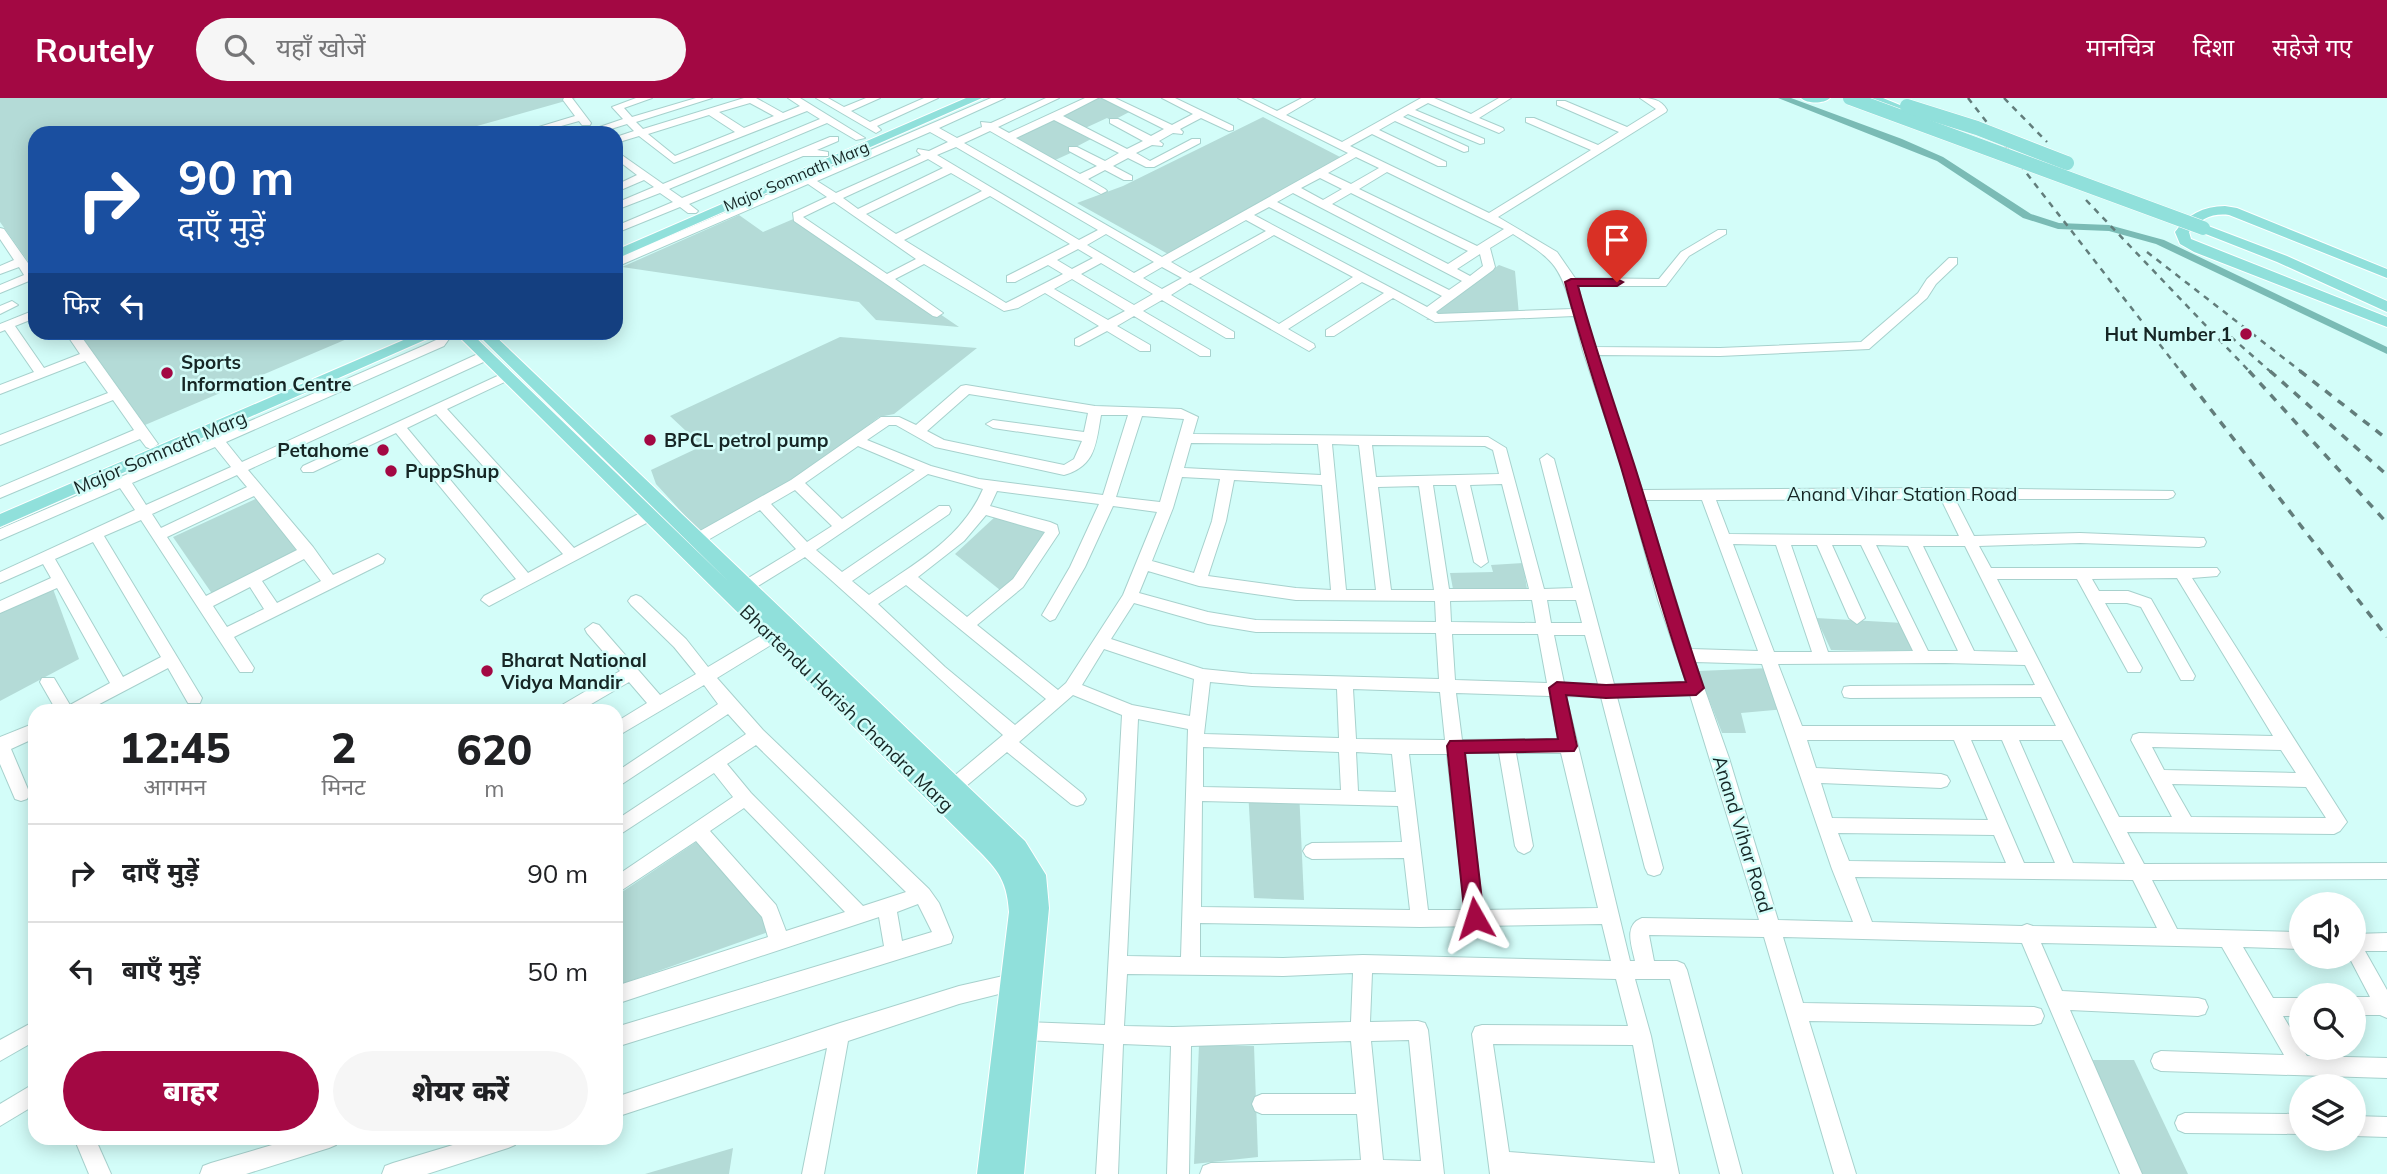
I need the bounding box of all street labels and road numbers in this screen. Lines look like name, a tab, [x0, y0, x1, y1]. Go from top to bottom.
street label: Major Somnath Marg	[720, 136, 872, 216]
street label: Major Somnath Marg	[70, 405, 250, 499]
street label: Anand Vihar Station Road	[1787, 482, 2017, 506]
street label: Bhartendu Harish Chandra Marg	[735, 599, 959, 817]
street label: Anand Vihar Road	[1708, 753, 1778, 915]

